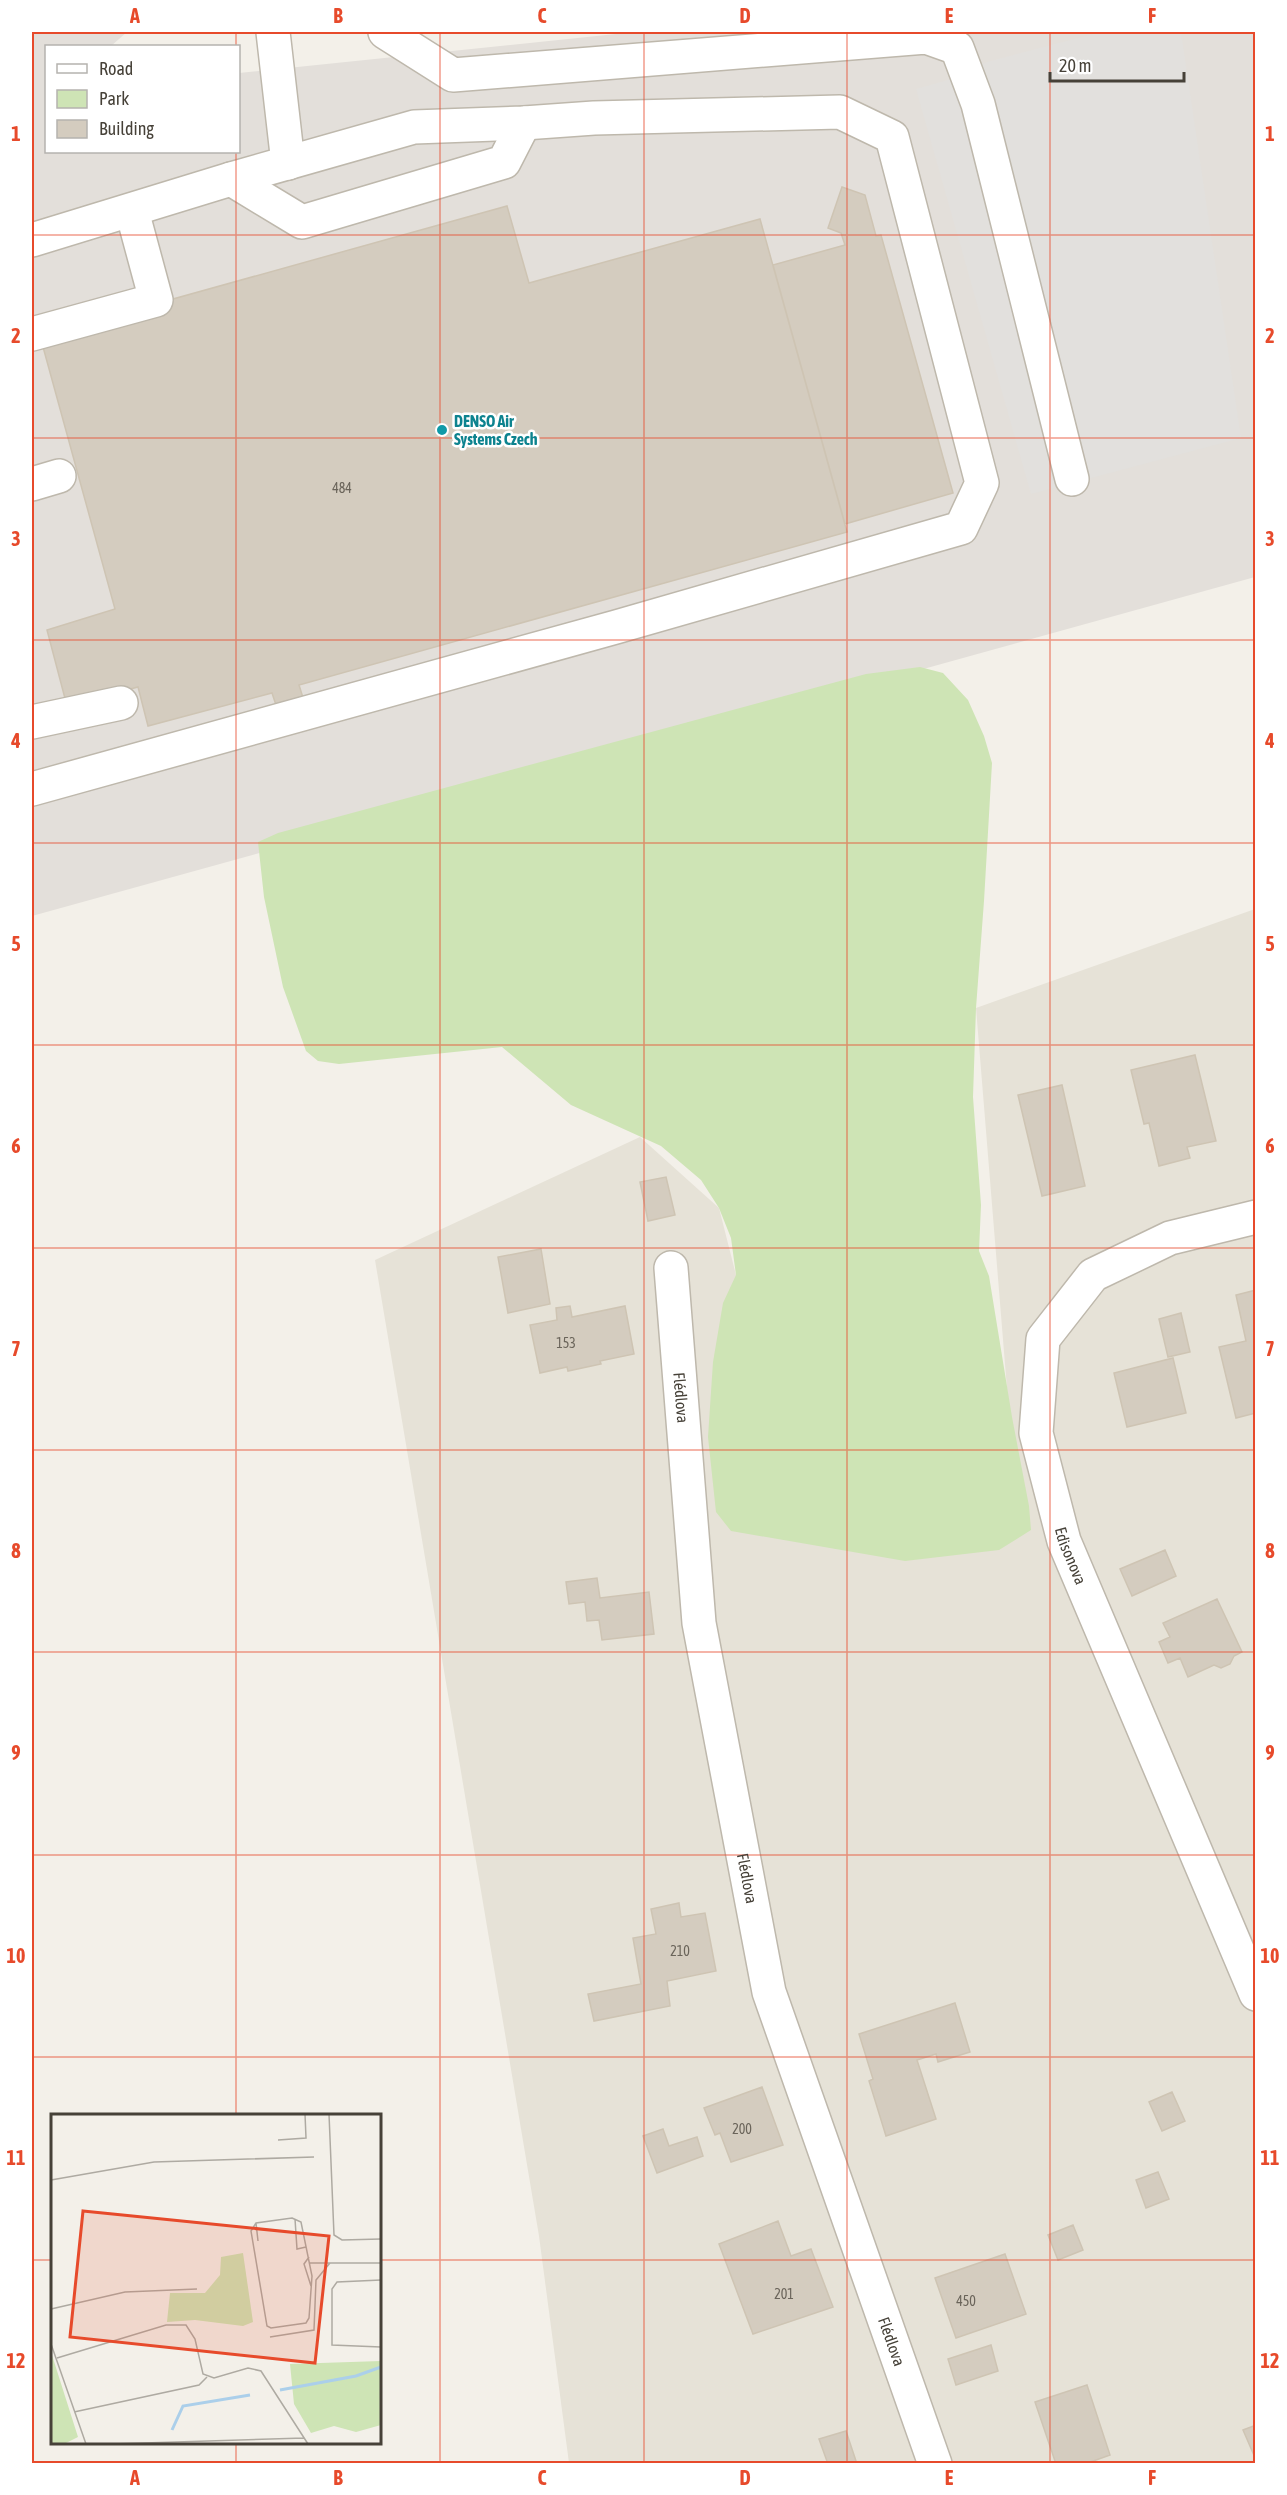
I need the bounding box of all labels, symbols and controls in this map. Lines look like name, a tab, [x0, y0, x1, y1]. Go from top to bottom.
text: A	[129, 4, 140, 27]
text: B	[333, 4, 343, 27]
text: C	[538, 4, 547, 27]
text: D	[739, 4, 751, 27]
text: E	[945, 4, 954, 27]
text: F	[1148, 4, 1156, 27]
legend	[45, 45, 240, 153]
scale bar	[1050, 45, 1184, 83]
text: 20 m	[1059, 55, 1091, 76]
text: Road	[99, 58, 133, 79]
text: Park	[99, 88, 129, 109]
text: Building	[99, 118, 154, 139]
text: 1	[11, 122, 21, 145]
text: 1	[1265, 122, 1275, 145]
text: 2	[11, 324, 21, 347]
text: 2	[1265, 324, 1275, 347]
place label: DENSO Air Systems Czech	[454, 412, 538, 448]
marker: DENSO Air Systems Czech	[435, 423, 449, 437]
house number: 484	[332, 480, 352, 496]
text: 3	[11, 527, 21, 550]
text: 3	[1265, 527, 1275, 550]
text: 4	[10, 729, 21, 752]
text: 4	[1264, 729, 1275, 752]
text: 5	[11, 932, 21, 955]
text: 5	[1265, 932, 1275, 955]
text: 6	[11, 1134, 21, 1157]
text: 6	[1265, 1134, 1275, 1157]
house number: 153	[556, 1335, 576, 1351]
text: 7	[11, 1337, 21, 1360]
text: 7	[1265, 1337, 1275, 1360]
street label: Flédlova	[670, 1372, 692, 1424]
street label: Edisonova	[1052, 1525, 1090, 1587]
text: 8	[11, 1539, 21, 1562]
text: 8	[1265, 1539, 1275, 1562]
text: 9	[11, 1741, 21, 1764]
text: 9	[1265, 1741, 1275, 1764]
street label: Flédlova	[734, 1852, 761, 1905]
house number: 210	[670, 1943, 690, 1959]
text: 10	[7, 1944, 25, 1967]
text: 10	[1261, 1944, 1279, 1967]
inset map	[51, 2114, 381, 2444]
house number: 200	[732, 2121, 752, 2137]
text: 11	[7, 2146, 25, 2169]
text: 11	[1261, 2146, 1279, 2169]
house number: 201	[774, 2286, 794, 2302]
house number: 450	[956, 2293, 976, 2309]
street label: Flédlova	[875, 2314, 909, 2368]
text: 12	[7, 2349, 25, 2372]
text: 12	[1261, 2349, 1279, 2372]
text: A	[129, 2466, 140, 2489]
text: B	[333, 2466, 343, 2489]
text: C	[538, 2466, 547, 2489]
text: D	[739, 2466, 751, 2489]
text: E	[945, 2466, 954, 2489]
text: F	[1148, 2466, 1156, 2489]

